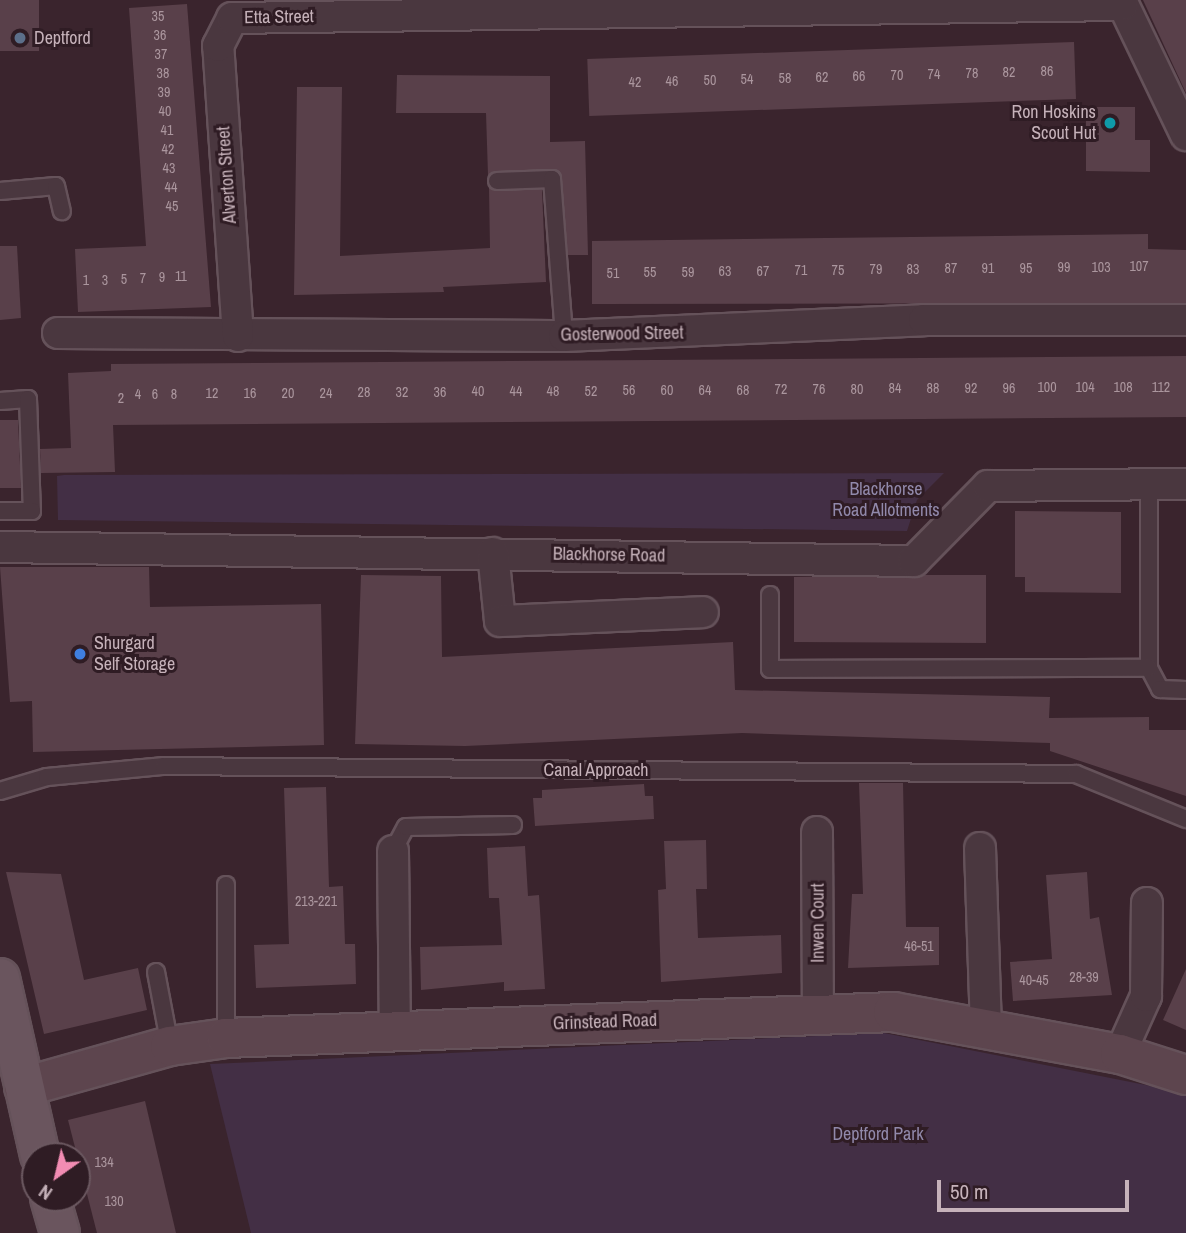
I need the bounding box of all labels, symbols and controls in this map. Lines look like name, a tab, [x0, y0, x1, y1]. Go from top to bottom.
street label: Etta Street	[244, 6, 314, 28]
house number: 35	[152, 8, 164, 24]
place label: Deptford	[34, 27, 91, 49]
house number: 36	[154, 27, 166, 43]
marker: Deptford	[12, 30, 28, 46]
house number: 37	[155, 46, 167, 62]
house number: 86	[1041, 63, 1053, 79]
house number: 82	[1003, 64, 1015, 80]
house number: 38	[157, 65, 169, 81]
house number: 78	[966, 65, 978, 81]
house number: 74	[928, 66, 940, 82]
house number: 70	[891, 67, 903, 83]
house number: 66	[853, 68, 865, 84]
house number: 62	[816, 69, 828, 85]
house number: 58	[779, 70, 791, 86]
house number: 54	[741, 71, 753, 87]
house number: 50	[704, 72, 716, 88]
house number: 46	[666, 73, 678, 89]
house number: 42	[629, 74, 641, 90]
house number: 39	[158, 84, 170, 100]
place label: Ron Hoskins Scout Hut	[1012, 102, 1096, 144]
house number: 40	[159, 103, 171, 119]
marker: Ron Hoskins Scout Hut	[1102, 115, 1118, 131]
house number: 41	[161, 122, 173, 138]
street label: Alverton Street	[213, 126, 241, 224]
house number: 42	[162, 141, 174, 157]
house number: 43	[163, 160, 175, 176]
house number: 44	[165, 179, 177, 195]
house number: 45	[166, 198, 178, 214]
house number: 107	[1129, 258, 1149, 274]
house number: 99	[1058, 259, 1070, 275]
house number: 103	[1091, 259, 1111, 275]
house number: 87	[945, 260, 957, 276]
house number: 91	[982, 260, 994, 276]
house number: 95	[1020, 260, 1032, 276]
house number: 79	[870, 261, 882, 277]
house number: 83	[907, 261, 919, 277]
house number: 71	[795, 262, 807, 278]
house number: 75	[832, 262, 844, 278]
house number: 63	[719, 263, 731, 279]
house number: 67	[757, 263, 769, 279]
house number: 55	[644, 264, 656, 280]
house number: 59	[682, 264, 694, 280]
house number: 51	[607, 265, 619, 281]
house number: 11	[175, 268, 187, 284]
house number: 9	[159, 269, 165, 285]
house number: 7	[140, 270, 146, 286]
house number: 5	[121, 271, 127, 287]
house number: 1	[83, 272, 89, 288]
house number: 3	[102, 272, 108, 288]
street label: Gosterwood Street	[560, 322, 684, 346]
house number: 100	[1037, 379, 1057, 395]
house number: 104	[1075, 379, 1095, 395]
house number: 108	[1113, 379, 1133, 395]
house number: 112	[1152, 379, 1170, 395]
house number: 84	[889, 380, 901, 396]
house number: 88	[927, 380, 939, 396]
house number: 92	[965, 380, 977, 396]
house number: 96	[1003, 380, 1015, 396]
house number: 72	[775, 381, 787, 397]
house number: 76	[813, 381, 825, 397]
house number: 80	[851, 381, 863, 397]
house number: 56	[623, 382, 635, 398]
house number: 60	[661, 382, 673, 398]
house number: 64	[699, 382, 711, 398]
house number: 68	[737, 382, 749, 398]
house number: 40	[472, 383, 484, 399]
house number: 44	[510, 383, 522, 399]
house number: 48	[547, 383, 559, 399]
house number: 52	[585, 383, 597, 399]
house number: 28	[358, 384, 370, 400]
house number: 32	[396, 384, 408, 400]
house number: 36	[434, 384, 446, 400]
house number: 12	[206, 385, 218, 401]
house number: 16	[244, 385, 256, 401]
house number: 20	[282, 385, 294, 401]
house number: 24	[320, 385, 332, 401]
house number: 4	[135, 386, 141, 402]
house number: 6	[152, 386, 158, 402]
house number: 8	[171, 386, 177, 402]
house number: 2	[118, 390, 124, 406]
park label: Blackhorse Road Allotments	[832, 479, 940, 522]
street label: Blackhorse Road	[553, 543, 665, 567]
place label: Shurgard Self Storage	[94, 633, 175, 676]
marker: Shurgard Self Storage	[72, 646, 88, 662]
street label: Canal Approach	[543, 759, 649, 781]
street label: Inwen Court	[807, 883, 829, 963]
house number: 213-221	[295, 893, 337, 909]
house number: 46-51	[904, 938, 934, 954]
house number: 28-39	[1069, 969, 1099, 985]
house number: 40-45	[1019, 972, 1049, 988]
street label: Grinstead Road	[553, 1009, 657, 1035]
park label: Deptford Park	[832, 1123, 924, 1145]
north arrow	[21, 1142, 91, 1212]
house number: 134	[94, 1154, 114, 1170]
scale bar	[941, 1166, 1134, 1210]
text: 50 m	[950, 1177, 988, 1206]
text: N	[33, 1179, 57, 1207]
house number: 130	[104, 1193, 124, 1209]

